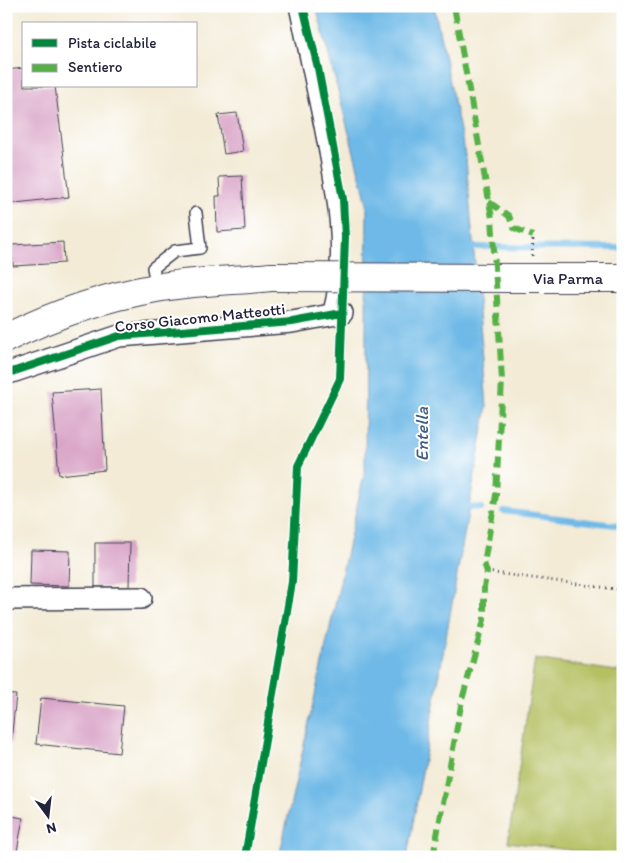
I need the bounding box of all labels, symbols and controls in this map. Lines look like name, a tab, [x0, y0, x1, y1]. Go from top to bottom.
legend	[22, 22, 198, 88]
text: Pista ciclabile	[68, 34, 157, 52]
text: Sentiero	[68, 58, 122, 76]
street label: Via Parma	[533, 269, 604, 288]
street label: Corso Giacomo Matteotti	[114, 299, 286, 336]
water label: Entella	[411, 406, 433, 461]
north arrow	[22, 790, 72, 840]
text: N	[44, 819, 58, 838]

